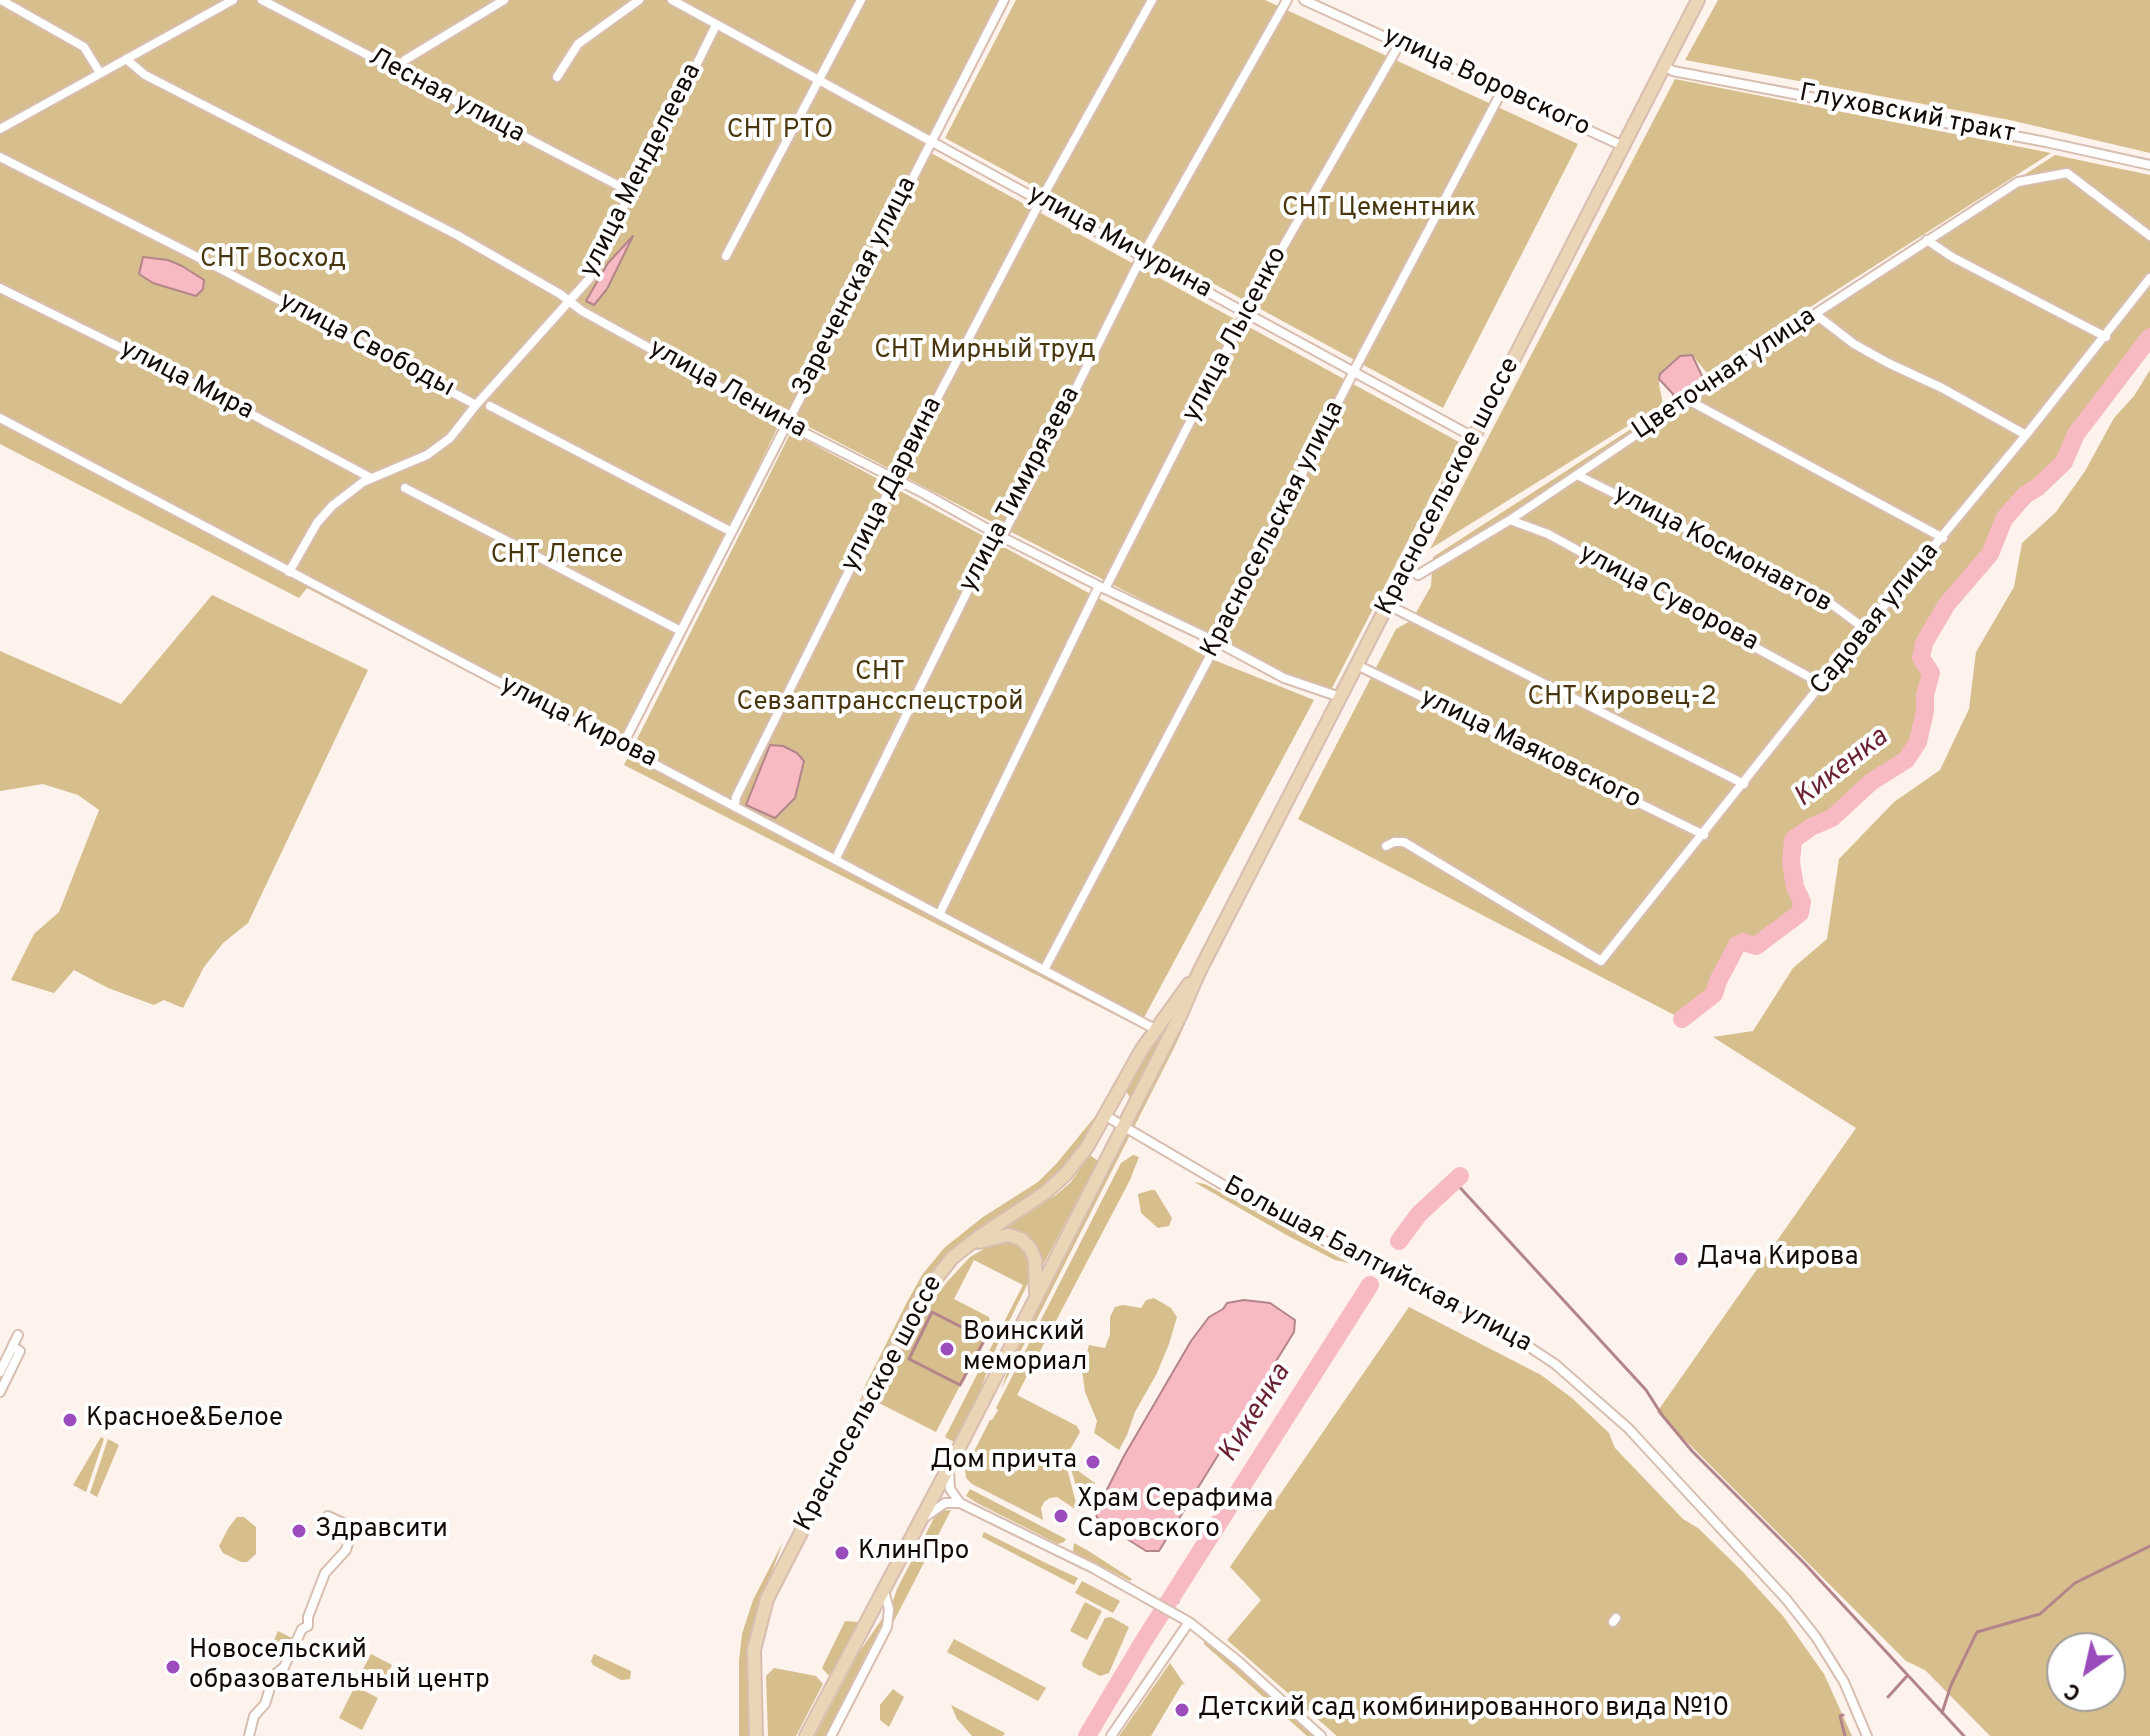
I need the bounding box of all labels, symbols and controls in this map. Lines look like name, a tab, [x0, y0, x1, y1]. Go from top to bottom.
street label: улица Воровского	[1377, 21, 1595, 145]
street label: Лесная улица	[363, 43, 529, 151]
street label: улица Менделеева	[575, 59, 709, 283]
street label: Глуховский тракт	[1796, 79, 2018, 151]
park label: СНТ РТО	[727, 116, 833, 148]
street label: Зареченская улица	[787, 172, 925, 402]
street label: улица Мичурина	[1022, 180, 1216, 306]
park label: СНТ Цементник	[1282, 194, 1476, 226]
street label: улица Лысенко	[1177, 242, 1295, 428]
park label: СНТ Восход	[200, 245, 346, 277]
street label: улица Свободы	[273, 287, 459, 405]
street label: Цветочная улица	[1627, 302, 1823, 448]
street label: улица Мира	[114, 334, 258, 428]
street label: улица Ленина	[643, 334, 811, 446]
park label: СНТ Мирный труд	[874, 336, 1096, 368]
street label: Красносельское шоссе	[1370, 353, 1528, 621]
street label: улица Тимирязева	[954, 382, 1088, 598]
street label: улица Дарвина	[836, 393, 950, 577]
street label: Красносельская улица	[1196, 397, 1352, 663]
street label: улица Космонавтов	[1608, 479, 1836, 621]
street label: Садовая улица	[1805, 538, 1947, 702]
street label: улица Суворова	[1573, 539, 1763, 659]
park label: СНТ Лепсе	[491, 541, 623, 573]
park label: СНТ Севзаптрансспецстрой	[736, 658, 1024, 720]
street label: улица Кирова	[495, 670, 661, 776]
street label: улица Маяковского	[1415, 683, 1645, 817]
park label: СНТ Кировец-2	[1527, 683, 1717, 715]
water label: Кикенка	[1788, 722, 1896, 816]
street label: Большая Балтийская улица	[1218, 1171, 1536, 1361]
place label: Дача Кирова	[1697, 1243, 1858, 1275]
marker: Дача Кирова	[1672, 1250, 1690, 1268]
street label: Красносельское шоссе	[789, 1271, 951, 1537]
place label: Воинский мемориал	[963, 1318, 1087, 1380]
marker: Воинский мемориал	[938, 1340, 956, 1358]
water label: Кикенка	[1213, 1359, 1299, 1469]
place label: Красное&Белое	[86, 1404, 283, 1436]
marker: Красное&Белое	[61, 1411, 79, 1429]
place label: Дом причта	[930, 1446, 1077, 1478]
marker: Дом причта	[1084, 1453, 1102, 1471]
place label: Храм Серафима Саровского	[1077, 1485, 1273, 1546]
marker: Храм Серафима Саровского	[1052, 1507, 1070, 1525]
place label: Здравсити	[315, 1515, 448, 1547]
marker: Здравсити	[290, 1522, 308, 1540]
place label: КлинПро	[858, 1537, 969, 1569]
marker: КлинПро	[833, 1544, 851, 1562]
north arrow	[2046, 1632, 2126, 1712]
place label: Новосельский образовательный центр	[189, 1636, 490, 1698]
marker: Новосельский образовательный центр	[164, 1658, 182, 1676]
text: С	[2060, 1676, 2087, 1706]
place label: Детский сад комбинированного вида №10	[1198, 1694, 1729, 1726]
marker: Детский сад комбинированного вида №10	[1173, 1701, 1191, 1719]

